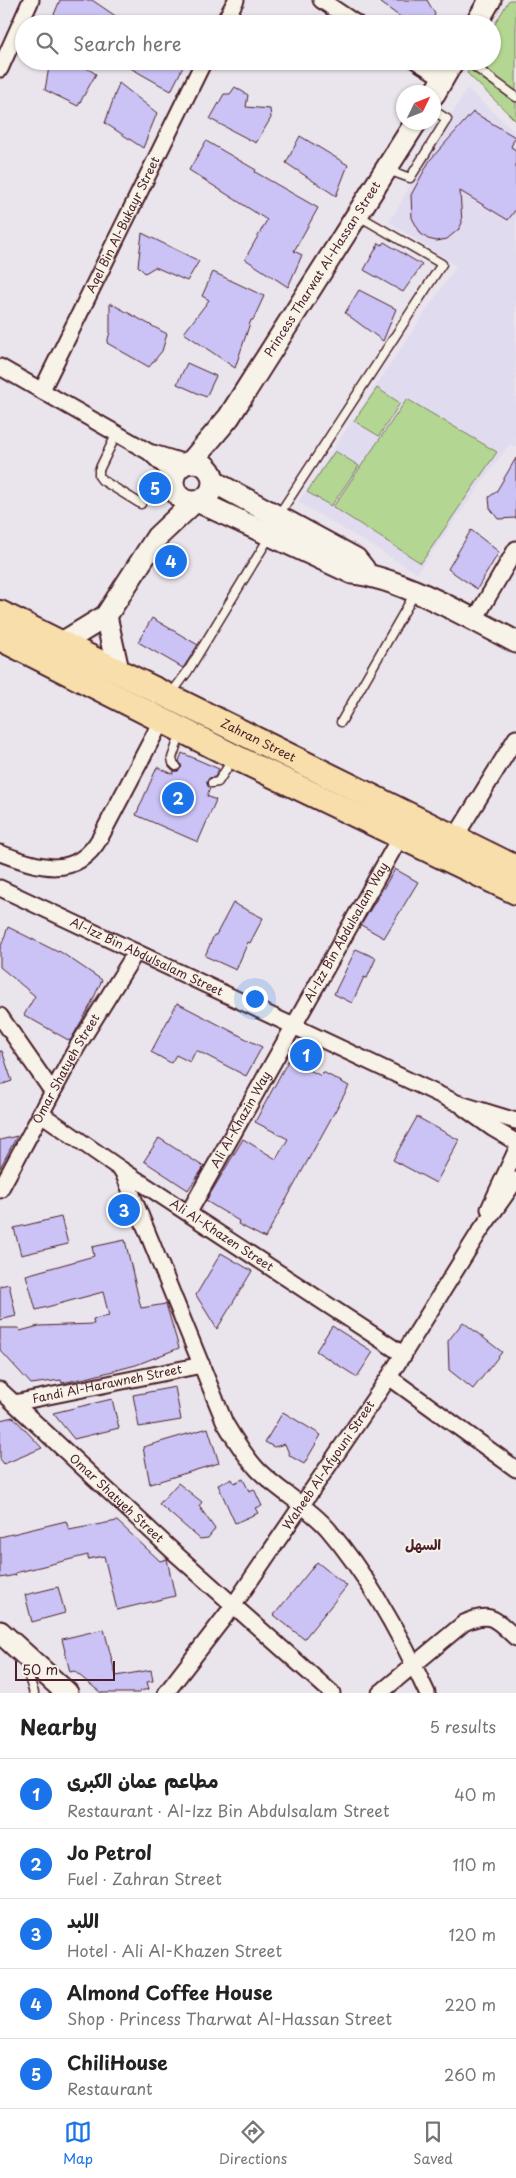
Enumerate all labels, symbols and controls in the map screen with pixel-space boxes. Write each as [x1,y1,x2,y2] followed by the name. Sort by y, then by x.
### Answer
[15,15,501,70] search box
[33,29,61,57] icon: search
[73,29,182,57] text: Search here
[396,85,441,130] north arrow
[81,153,164,296] street label: Aqel Bin Al-Bukayr Street
[260,177,384,360] street label: Princess Tharwat Al-Hassan Street
[139,469,171,507] pin: 5
[155,542,187,580] pin: 4
[218,714,299,766] street label: Zahran Street
[162,779,194,817] pin: 2
[299,858,392,1005] street label: Al-Izz Bin Abdulsalam Way
[68,912,227,1000] street label: Al-Izz Bin Abdulsalam Street
[242,986,268,1012] your location
[27,1010,104,1127] street label: Omar Shatyeh Street
[290,1036,322,1074] pin: 1
[206,1067,275,1171] street label: Ali Al-Khazin Way
[108,1191,140,1229] pin: 3
[167,1194,278,1275] street label: Ali Al-Khazen Street
[31,1359,183,1407] street label: Fandi Al-Harawneh Street
[278,1397,378,1533] street label: Waheeb Al-Afyouni Street
[66,1449,168,1546] street label: Omar Shatyeh Street
[405,1534,441,1555] district label: السهل
[15,1658,115,1681] scale bar
[22,1659,58,1680] text: 50 m
[20,1710,97,1742] text: Nearby
[429,1714,496,1738] text: 5 results
[67,1766,219,1794] text: مطاعم عمان الكبرى
[32,1782,40,1806] text: 1
[454,1782,496,1806] text: 40 m
[67,1798,390,1822] text: Restaurant · Al-Izz Bin Abdulsalam Street
[67,1838,152,1866] text: Jo Petrol
[30,1852,42,1876] text: 2
[453,1852,496,1876] text: 110 m
[67,1866,222,1890] text: Fuel · Zahran Street
[67,1906,99,1934] text: اللبد
[31,1922,41,1946] text: 3
[449,1922,496,1946] text: 120 m
[67,1938,282,1962] text: Hotel · Ali Al-Khazen Street
[67,1978,273,2006] text: Almond Coffee House
[31,1992,41,2016] text: 4
[445,1992,496,2016] text: 220 m
[67,2006,392,2030] text: Shop · Princess Tharwat Al-Hassan Street
[67,2048,168,2076] text: ChiliHouse
[31,2062,41,2086] text: 5
[444,2062,496,2086] text: 260 m
[67,2076,153,2100] text: Restaurant
[63,2118,93,2169] tab: Map
[219,2118,287,2169] tab: Directions
[413,2118,453,2169] tab: Saved

